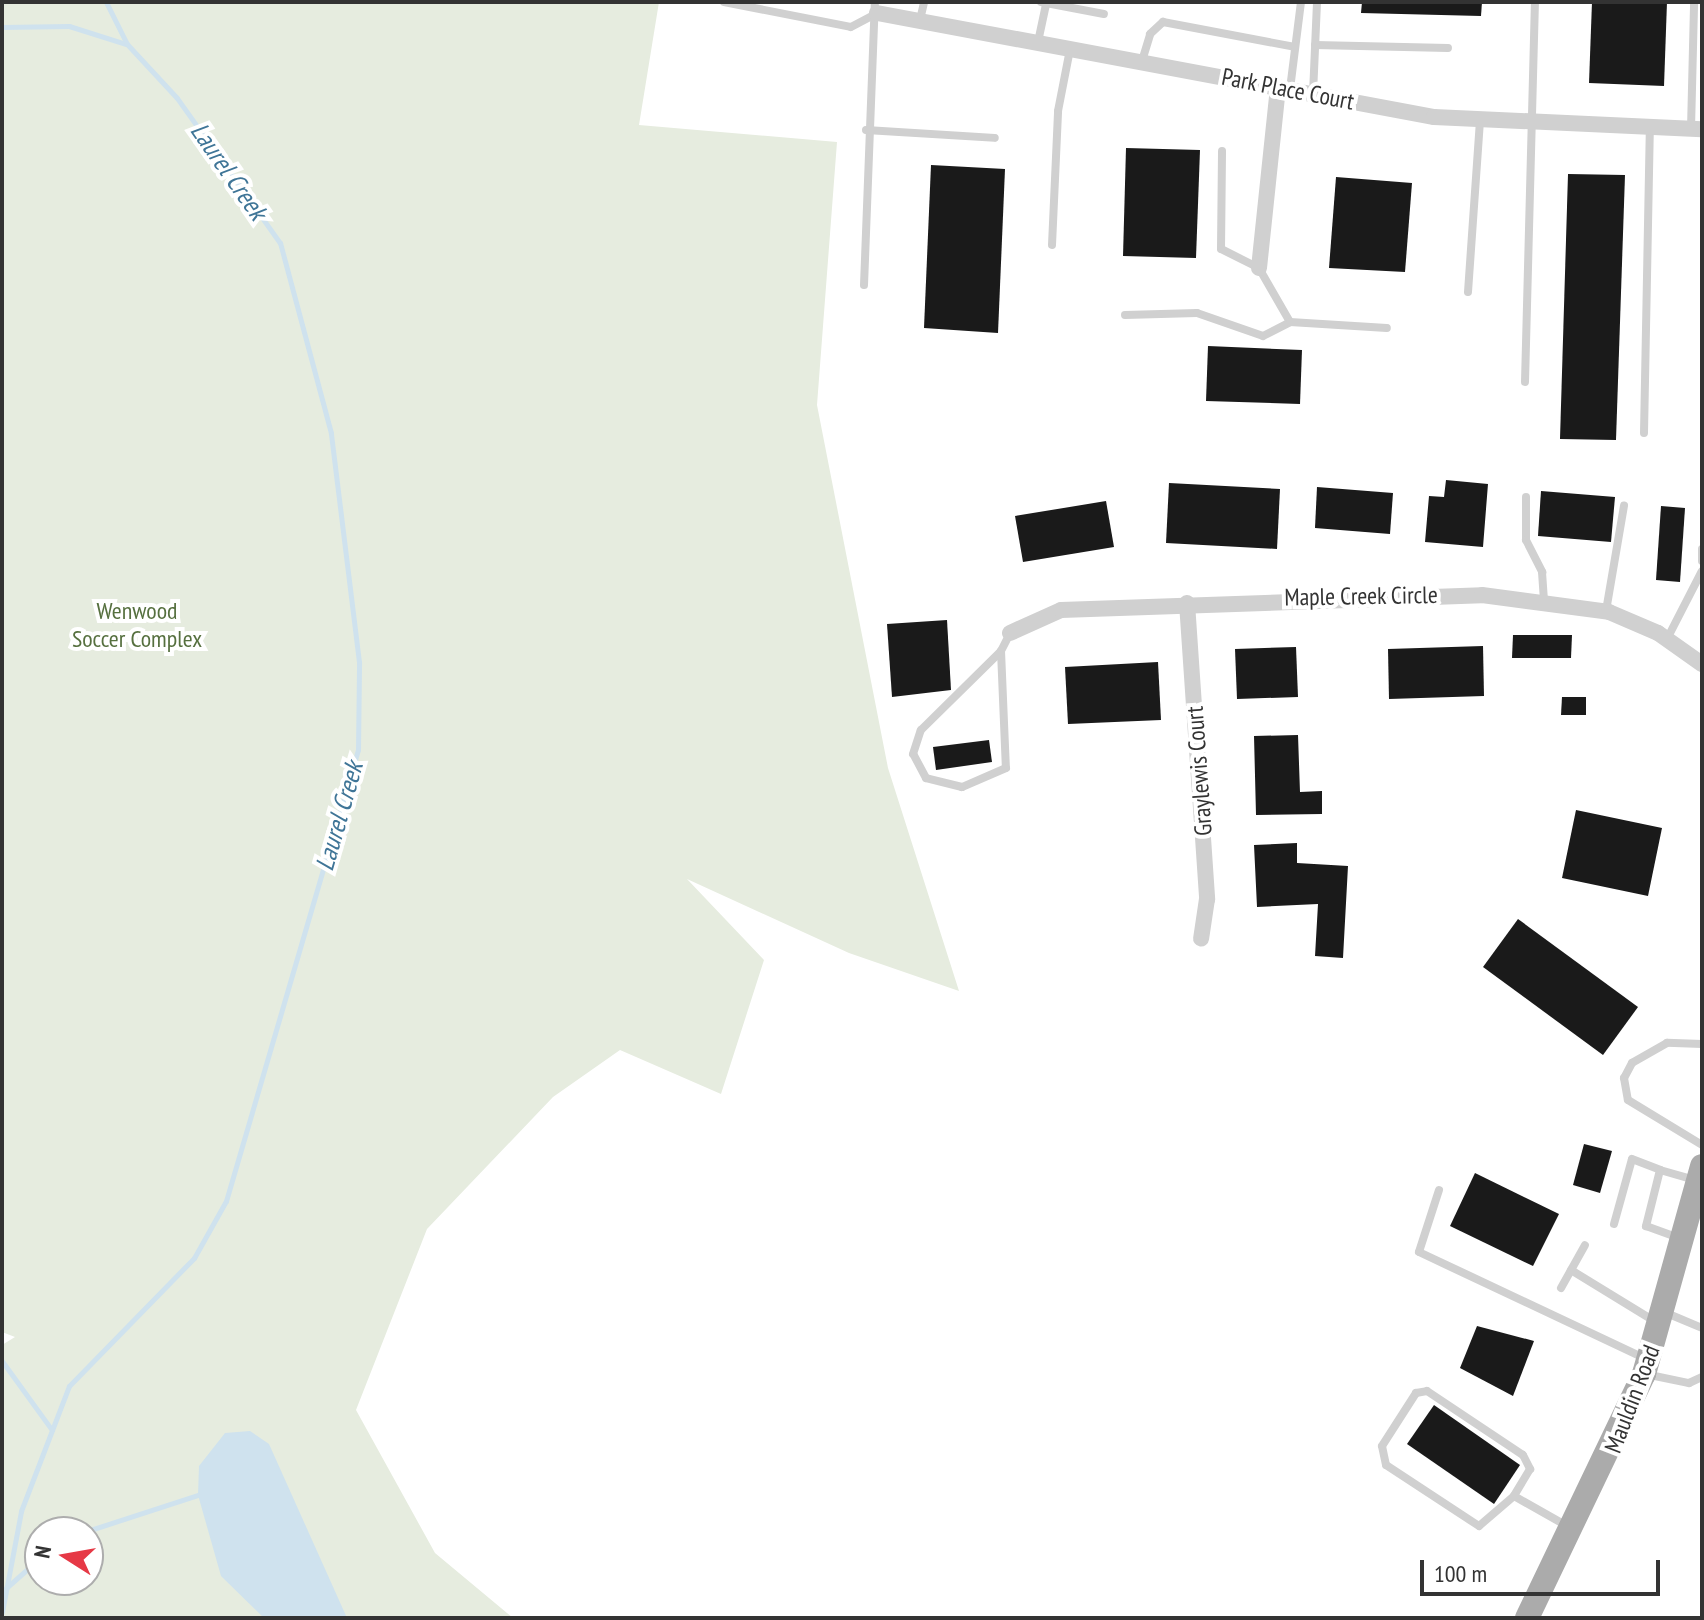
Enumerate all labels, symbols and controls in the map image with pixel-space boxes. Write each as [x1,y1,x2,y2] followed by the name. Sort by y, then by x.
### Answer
[1219,62,1357,116] street label: Park Place Court
[184,116,274,226] water label: Laurel Creek
[1284,580,1438,612] street label: Maple Creek Circle
[72,597,202,653] park label: Wenwood Soccer Complex
[1180,705,1218,837] street label: Graylewis Court
[309,758,369,874] water label: Laurel Creek
[1598,1341,1666,1457] street label: Mauldin Road
[24,1516,104,1596] north arrow
[28,1543,57,1560] text: N
[1424,1544,1664,1594] scale bar
[1434,1558,1487,1589] text: 100 m

